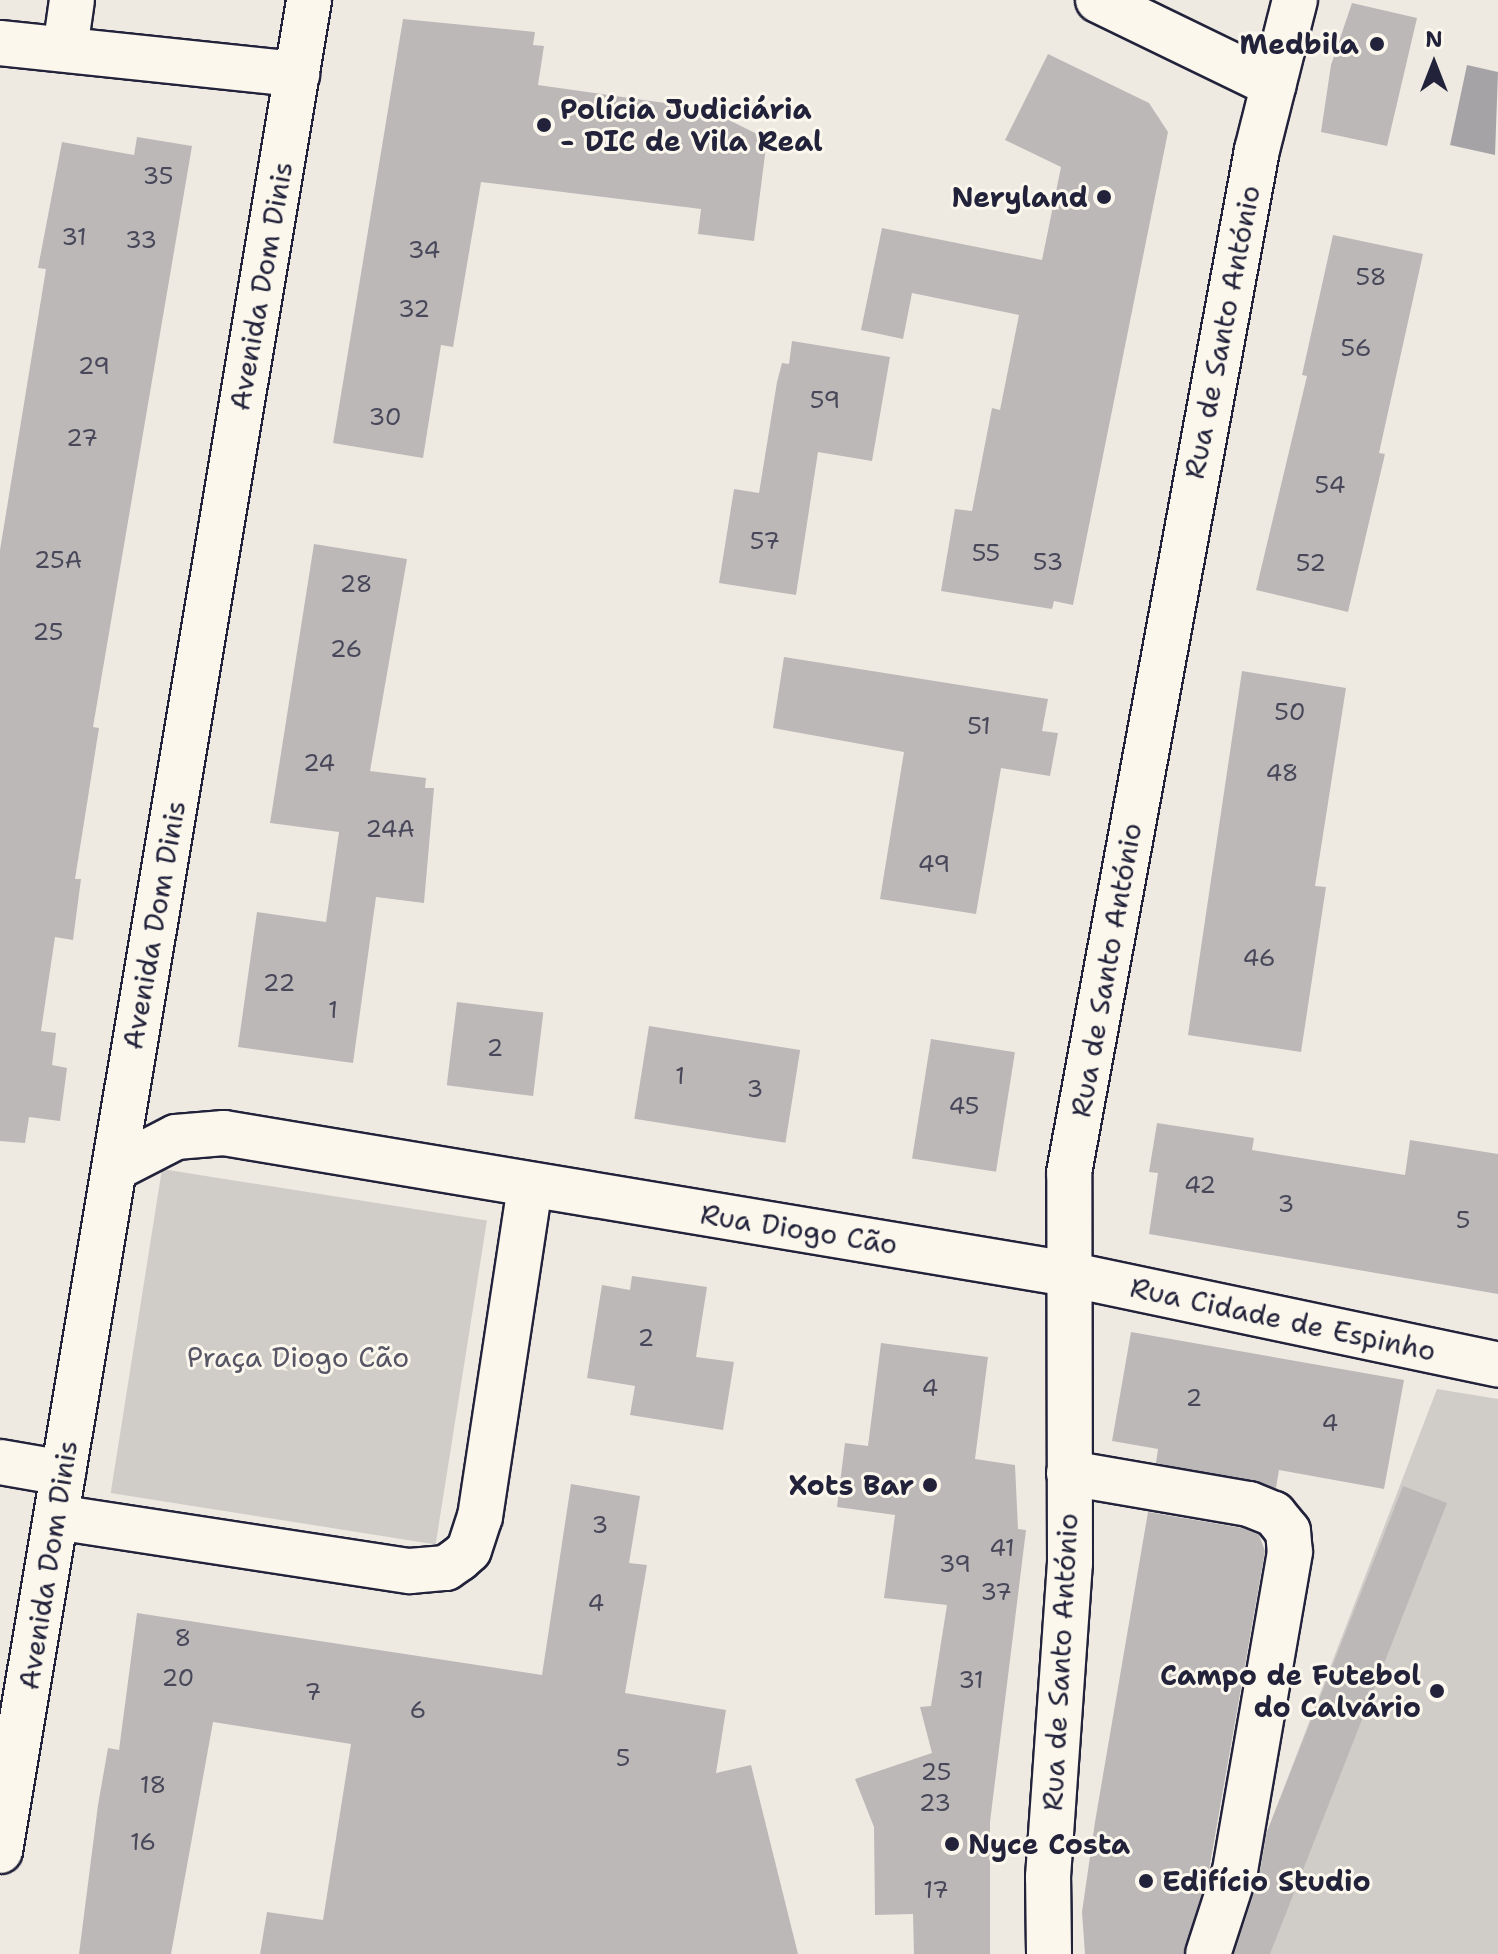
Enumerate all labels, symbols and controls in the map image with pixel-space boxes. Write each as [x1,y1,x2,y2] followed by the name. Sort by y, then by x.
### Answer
[1394,24,1474,104] north arrow
[1425,25,1443,54] text: N
[1239,27,1359,61] place label: Medbila
[1366,33,1388,55] marker: Medbila
[560,92,823,158] place label: Polícia Judiciária - DIC de Vila Real
[535,116,553,134] marker: Polícia Judiciária - DIC de Vila Real
[223,159,299,413] street label: Avenida Dom Dinis
[143,163,173,191] house number: 35
[951,180,1088,214] place label: Neryland
[1177,182,1267,482] street label: Rua de Santo António
[1095,188,1113,206] marker: Neryland
[61,224,87,252] house number: 31
[125,227,157,255] house number: 33
[408,237,440,265] house number: 34
[1356,264,1386,292] house number: 58
[398,296,430,324] house number: 32
[1340,335,1372,363] house number: 56
[78,353,110,381] house number: 29
[810,387,840,415] house number: 59
[368,404,402,432] house number: 30
[66,425,98,453] house number: 27
[1315,472,1345,500] house number: 54
[750,528,780,556] house number: 57
[972,540,1000,568] house number: 55
[34,547,82,575] house number: 25A
[1033,549,1063,577] house number: 53
[1296,550,1326,578] house number: 52
[340,571,372,599] house number: 28
[32,619,64,647] house number: 25
[330,636,362,664] house number: 26
[1274,699,1306,727] house number: 50
[967,713,991,741] house number: 51
[303,750,335,778] house number: 24
[1265,760,1299,788] house number: 48
[116,798,192,1052] street label: Avenida Dom Dinis
[365,816,415,844] house number: 24A
[1064,820,1148,1120] street label: Rua de Santo António
[918,851,950,879] house number: 49
[1242,945,1276,973] house number: 46
[263,970,295,998] house number: 22
[328,997,338,1025] house number: 1
[487,1035,503,1063] house number: 2
[675,1063,685,1091] house number: 1
[747,1076,763,1104] house number: 3
[949,1093,979,1121] house number: 45
[1184,1172,1216,1200] house number: 42
[1278,1191,1294,1219] house number: 3
[698,1197,900,1261] street label: Rua Diogo Cão
[1456,1207,1470,1235] house number: 5
[1127,1270,1439,1368] street label: Rua Cidade de Espinho
[638,1325,654,1353] house number: 2
[187,1340,409,1374] park label: Praça Diogo Cão
[922,1375,938,1403] house number: 4
[1186,1385,1202,1413] house number: 2
[1322,1410,1338,1438] house number: 4
[12,1438,84,1692] street label: Avenida Dom Dinis
[789,1468,914,1502] place label: Xots Bar
[921,1476,939,1494] marker: Xots Bar
[592,1512,608,1540] house number: 3
[1035,1512,1085,1812] street label: Rua de Santo António
[989,1535,1015,1563] house number: 41
[939,1551,971,1579] house number: 39
[980,1579,1012,1607] house number: 37
[588,1590,604,1618] house number: 4
[175,1625,191,1653] house number: 8
[1160,1658,1421,1724] place label: Campo de Futebol do Calvário
[162,1665,194,1693] house number: 20
[958,1667,984,1695] house number: 31
[305,1679,321,1707] house number: 7
[1428,1682,1446,1700] marker: Campo de Futebol do Calvário
[410,1697,426,1725] house number: 6
[616,1745,630,1773] house number: 5
[920,1759,952,1787] house number: 25
[140,1772,166,1800] house number: 18
[919,1790,951,1818] house number: 23
[968,1827,1130,1861] place label: Nyce Costa
[130,1829,156,1857] house number: 16
[943,1835,961,1853] marker: Nyce Costa
[1162,1864,1371,1898] place label: Edifício Studio
[1137,1872,1155,1890] marker: Edifício Studio
[923,1877,949,1905] house number: 17

